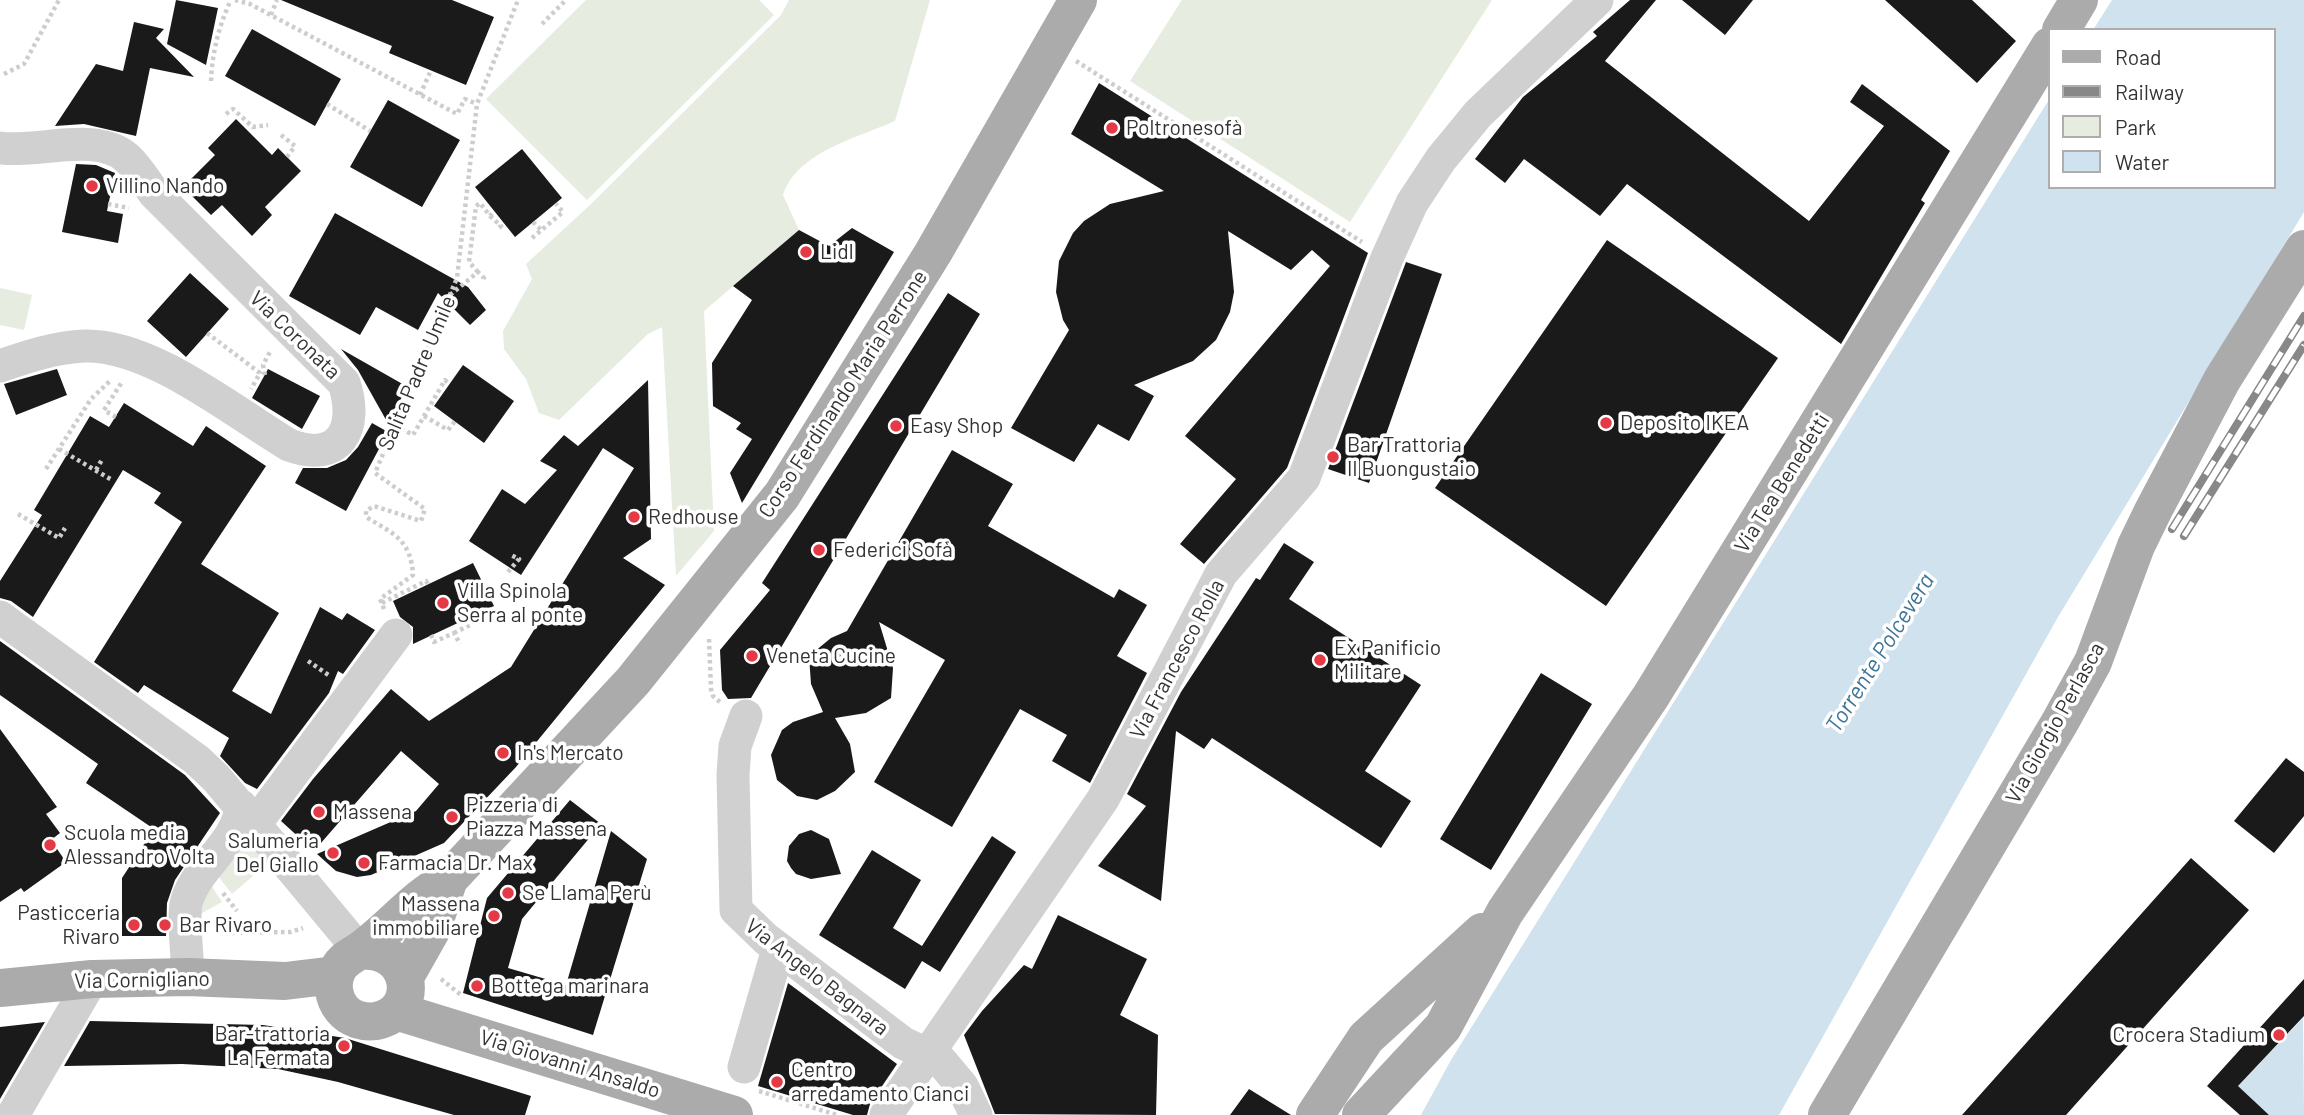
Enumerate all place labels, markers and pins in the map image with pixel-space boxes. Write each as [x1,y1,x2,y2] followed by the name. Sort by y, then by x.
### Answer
[1126,115,1242,141] place label: Poltronesofà
[1104,120,1120,136] marker: Poltronesofà
[106,173,225,199] place label: Villino Nando
[84,178,100,194] marker: Villino Nando
[820,239,854,265] place label: Lidl
[798,244,814,260] marker: Lidl
[1620,410,1749,436] place label: Deposito IKEA
[910,413,1003,439] place label: Easy Shop
[1598,415,1614,431] marker: Deposito IKEA
[888,418,904,434] marker: Easy Shop
[1347,432,1476,482] place label: Bar Trattoria Il Buongustaio
[1325,449,1341,465] marker: Bar Trattoria Il Buongustaio
[648,504,739,530] place label: Redhouse
[626,509,642,525] marker: Redhouse
[833,537,953,563] place label: Federici Sofà
[811,542,827,558] marker: Federici Sofà
[457,578,583,628] place label: Villa Spinola Serra al ponte
[435,595,451,611] marker: Villa Spinola Serra al ponte
[1334,635,1441,685] place label: Ex Panificio Militare
[766,643,896,669] place label: Veneta Cucine
[744,648,760,664] marker: Veneta Cucine
[1312,652,1328,668] marker: Ex Panificio Militare
[517,740,624,766] place label: In's Mercato
[495,745,511,761] marker: In's Mercato
[466,792,607,842] place label: Pizzeria di Piazza Massena
[333,799,412,825] place label: Massena
[311,804,327,820] marker: Massena
[444,809,460,825] marker: Pizzeria di Piazza Massena
[64,820,215,870] place label: Scuola media Alessandro Volta
[228,828,319,878] place label: Salumeria Del Giallo
[42,837,58,853] marker: Scuola media Alessandro Volta
[325,845,341,861] marker: Salumeria Del Giallo
[378,850,533,876] place label: Farmacia Dr. Max
[356,855,372,871] marker: Farmacia Dr. Max
[522,880,652,906] place label: Se Llama Perù
[500,885,516,901] marker: Se Llama Perù
[372,891,480,941] place label: Massena immobiliare
[17,900,120,950] place label: Pasticceria Rivaro
[486,908,502,924] marker: Massena immobiliare
[179,912,272,938] place label: Bar Rivaro
[126,917,142,933] marker: Pasticceria Rivaro
[157,917,173,933] marker: Bar Rivaro
[491,973,649,999] place label: Bottega marinara
[469,978,485,994] marker: Bottega marinara
[215,1021,330,1071] place label: Bar-trattoria La Fermata
[2113,1022,2265,1048] place label: Crocera Stadium
[2271,1027,2287,1043] marker: Crocera Stadium
[336,1038,352,1054] marker: Bar-trattoria La Fermata
[791,1057,969,1107] place label: Centro arredamento Cianci
[769,1074,785,1090] marker: Centro arredamento Cianci

